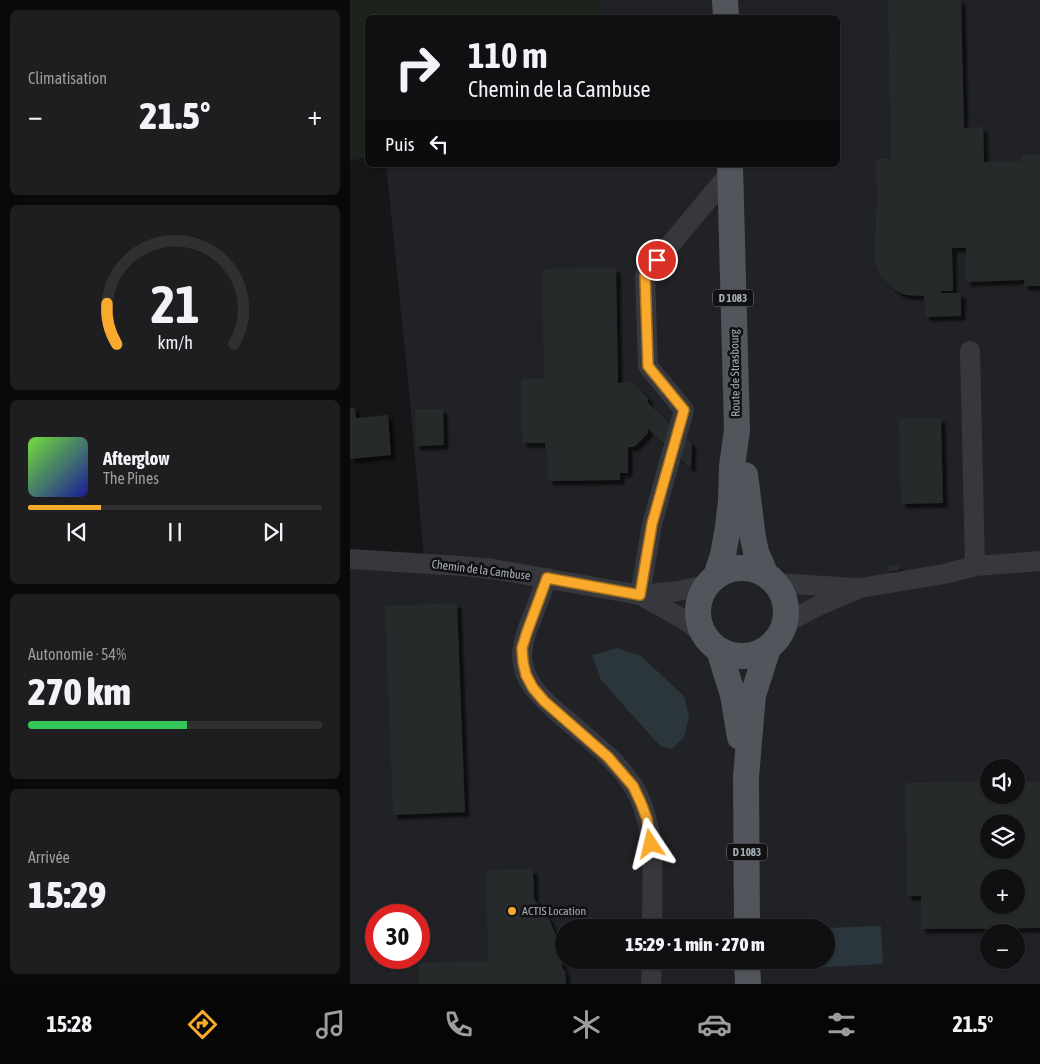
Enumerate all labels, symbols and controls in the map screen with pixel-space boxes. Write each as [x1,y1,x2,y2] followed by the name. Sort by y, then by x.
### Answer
[385,35,450,100] icon: right
[468,35,547,75] text: 110 m
[28,69,107,87] text: Climatisation
[468,76,650,102] text: Chemin de la Cambuse
[140,94,210,137] text: 21.5°
[28,99,43,131] text: −
[307,99,322,131] text: +
[425,130,453,158] icon: left
[385,133,415,155] text: Puis
[636,239,678,281] pin
[643,246,671,274] icon: arrive
[151,274,199,334] text: 21
[713,290,753,306] road number: D 1083
[727,328,743,417] street label: Route de Strasbourg
[157,332,193,353] text: km/h
[103,447,170,469] text: Afterglow
[103,469,159,487] text: The Pines
[63,518,91,546] icon: previous
[161,518,189,546] icon: pause
[259,518,287,546] icon: next
[431,557,531,583] street label: Chemin de la Cambuse
[28,645,126,663] text: Autonomie · 54%
[28,670,131,713] text: 270 km
[980,759,1025,969] map controls
[980,759,1025,804] button: sound
[980,814,1025,859] button: layers
[624,817,676,869] position arrow
[727,844,767,860] road number: D 1083
[28,848,70,866] text: Arrivée
[980,869,1025,914] button: +
[28,873,106,916] text: 15:29
[365,904,430,969] speed limit sign: 30
[522,904,586,918] place label: ACTIS Location
[506,905,518,917] marker: ACTIS Location
[980,924,1025,969] button: −
[625,933,765,955] text: 15:29 · 1 min · 270 m
[185,1007,220,1042] icon: directions
[313,1007,348,1042] icon: music
[441,1007,476,1042] icon: phone
[569,1007,604,1042] icon: climate
[697,1007,732,1042] icon: car
[824,1007,859,1042] icon: filters
[46,1011,92,1037] text: 15:28
[952,1011,993,1037] text: 21.5°

